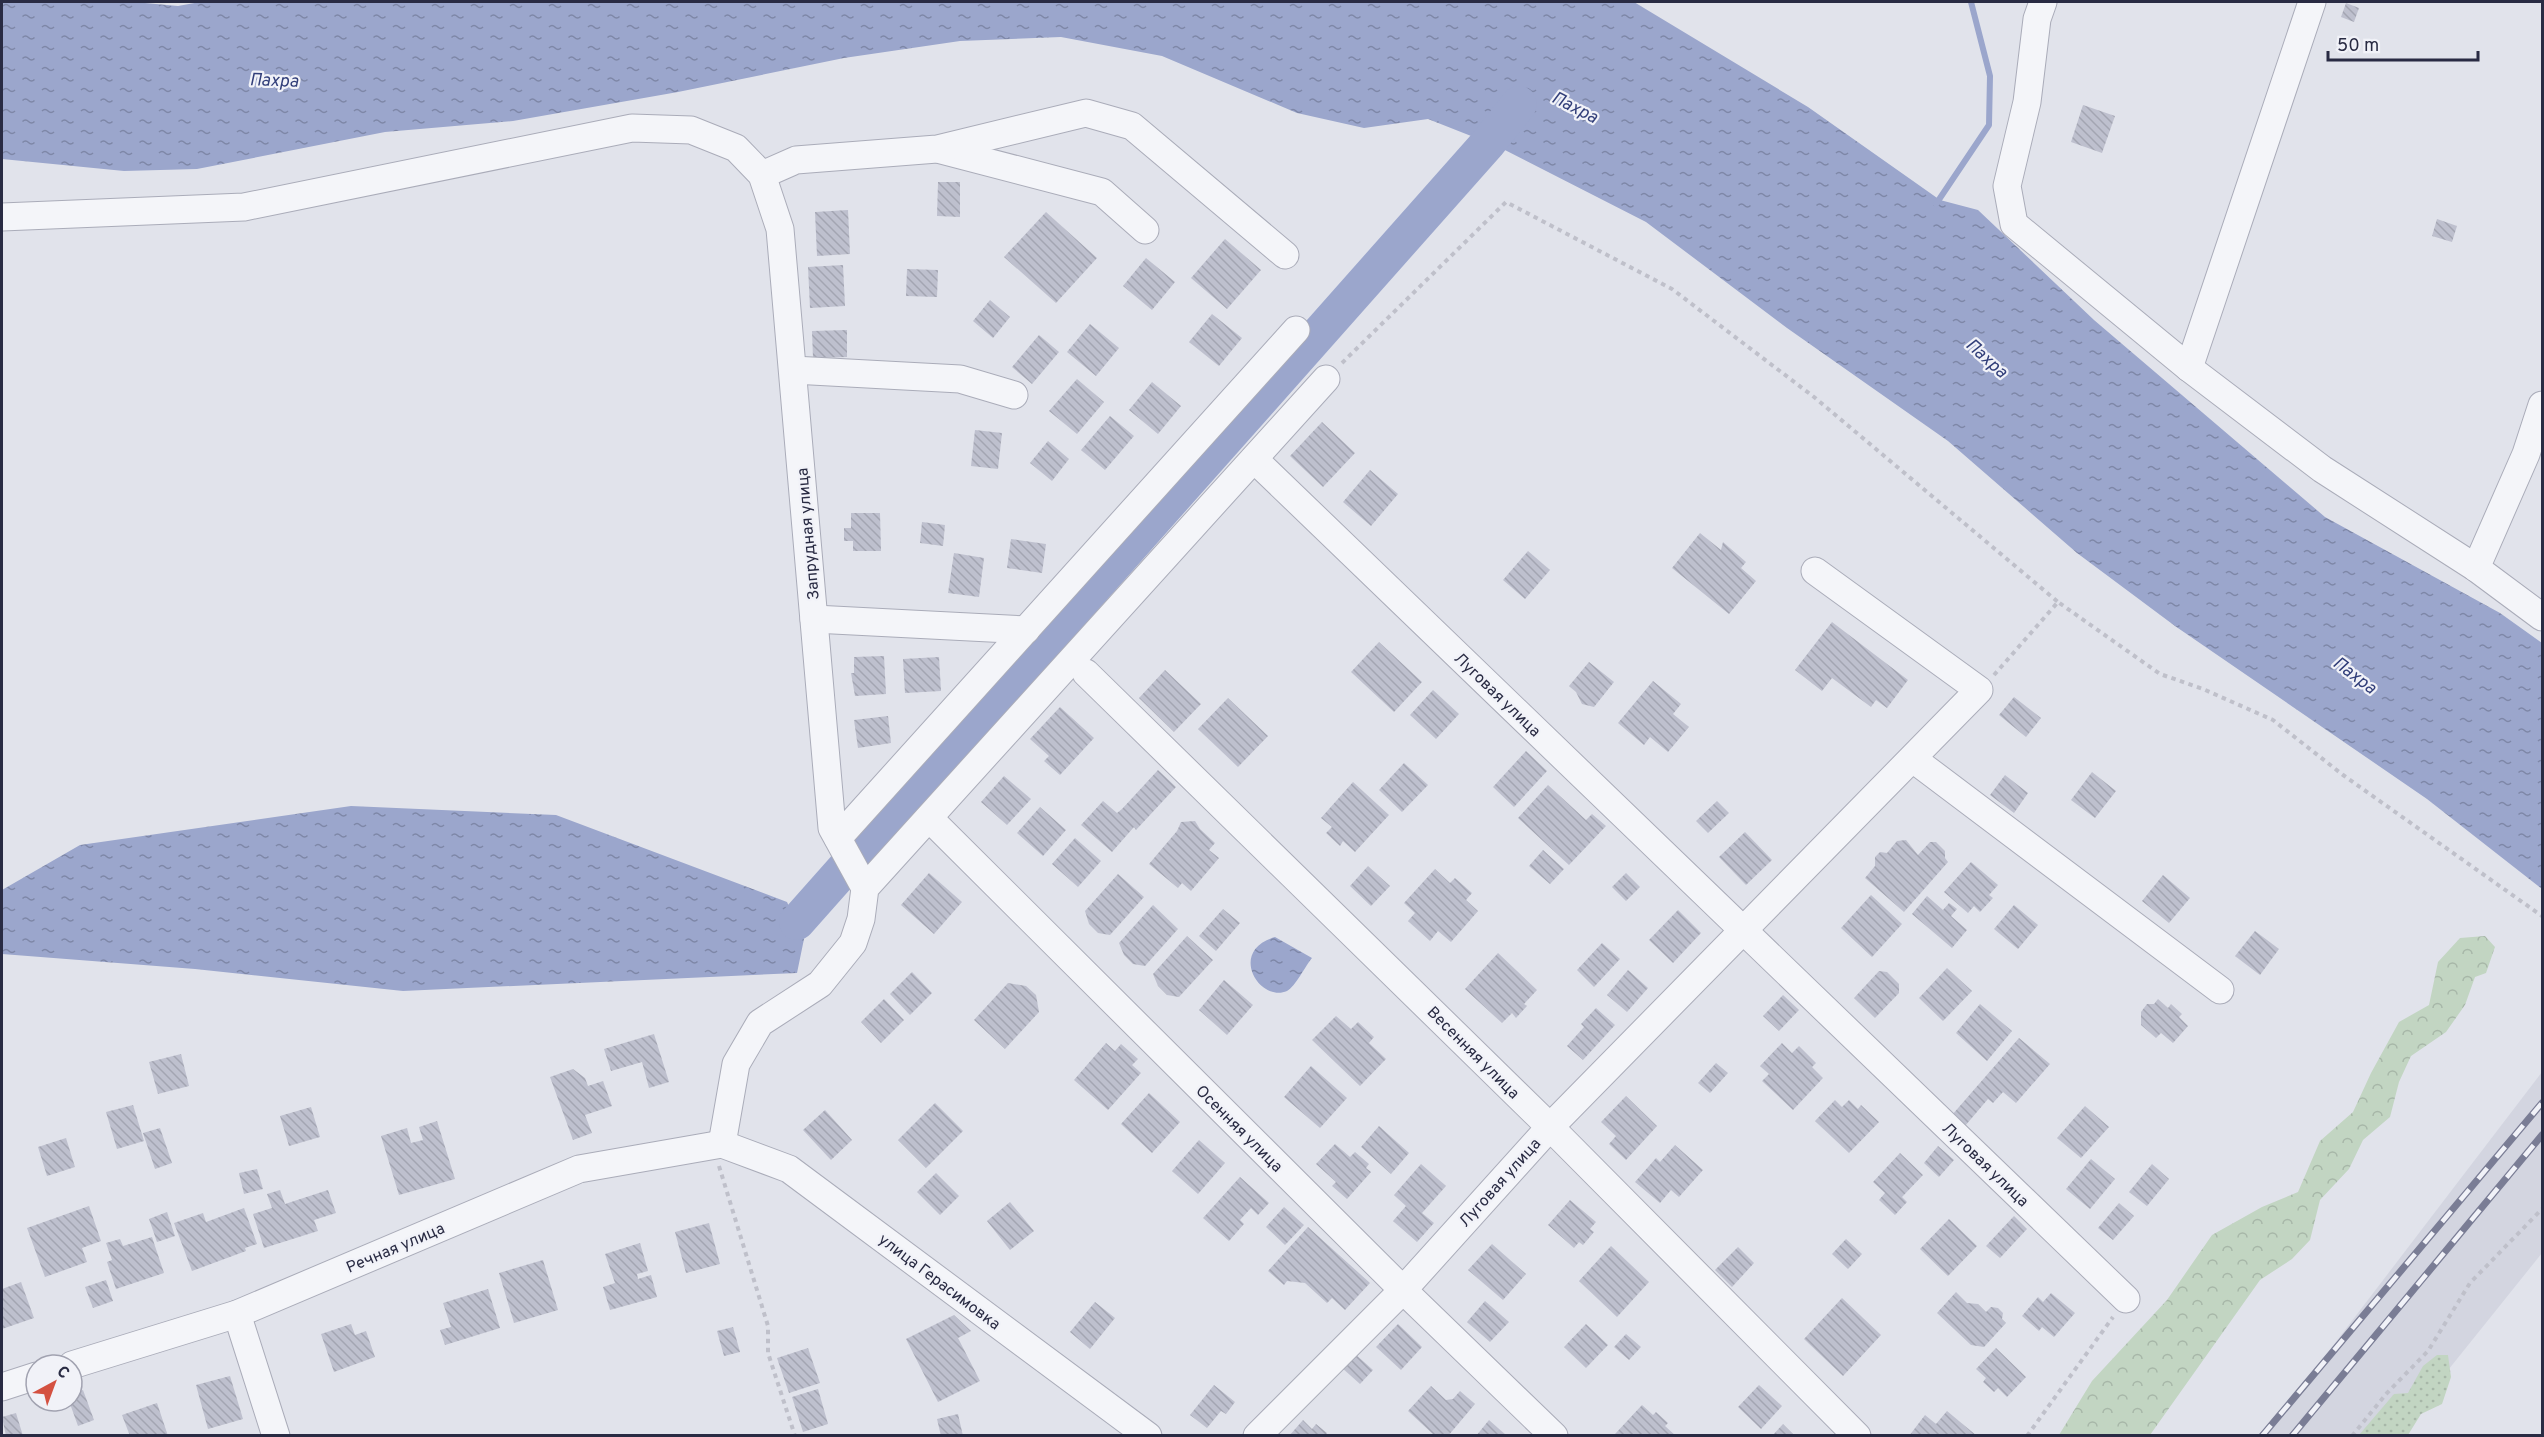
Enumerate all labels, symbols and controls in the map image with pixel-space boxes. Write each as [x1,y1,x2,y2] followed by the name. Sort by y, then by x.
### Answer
[2328,24,2478,62] scale bar
[2337,35,2379,58] text: 50 m
[249,69,299,94] water label: Пахра
[1547,87,1602,130] water label: Пахра
[1960,334,2012,384] water label: Пахра
[793,467,825,601] street label: Запрудная улица
[1449,649,1544,742] street label: Луговая улица
[2328,652,2381,701] water label: Пахра
[1422,1003,1523,1104] street label: Весенняя улица
[1191,1082,1286,1177] street label: Осенняя улица
[1937,1119,2032,1212] street label: Луговая улица
[1455,1135,1546,1232] street label: Луговая улица
[344,1219,448,1279] street label: Речная улица
[874,1230,1004,1335] street label: улица Герасимовка
[24,1353,84,1413] north arrow
[52,1362,73,1384] text: С

